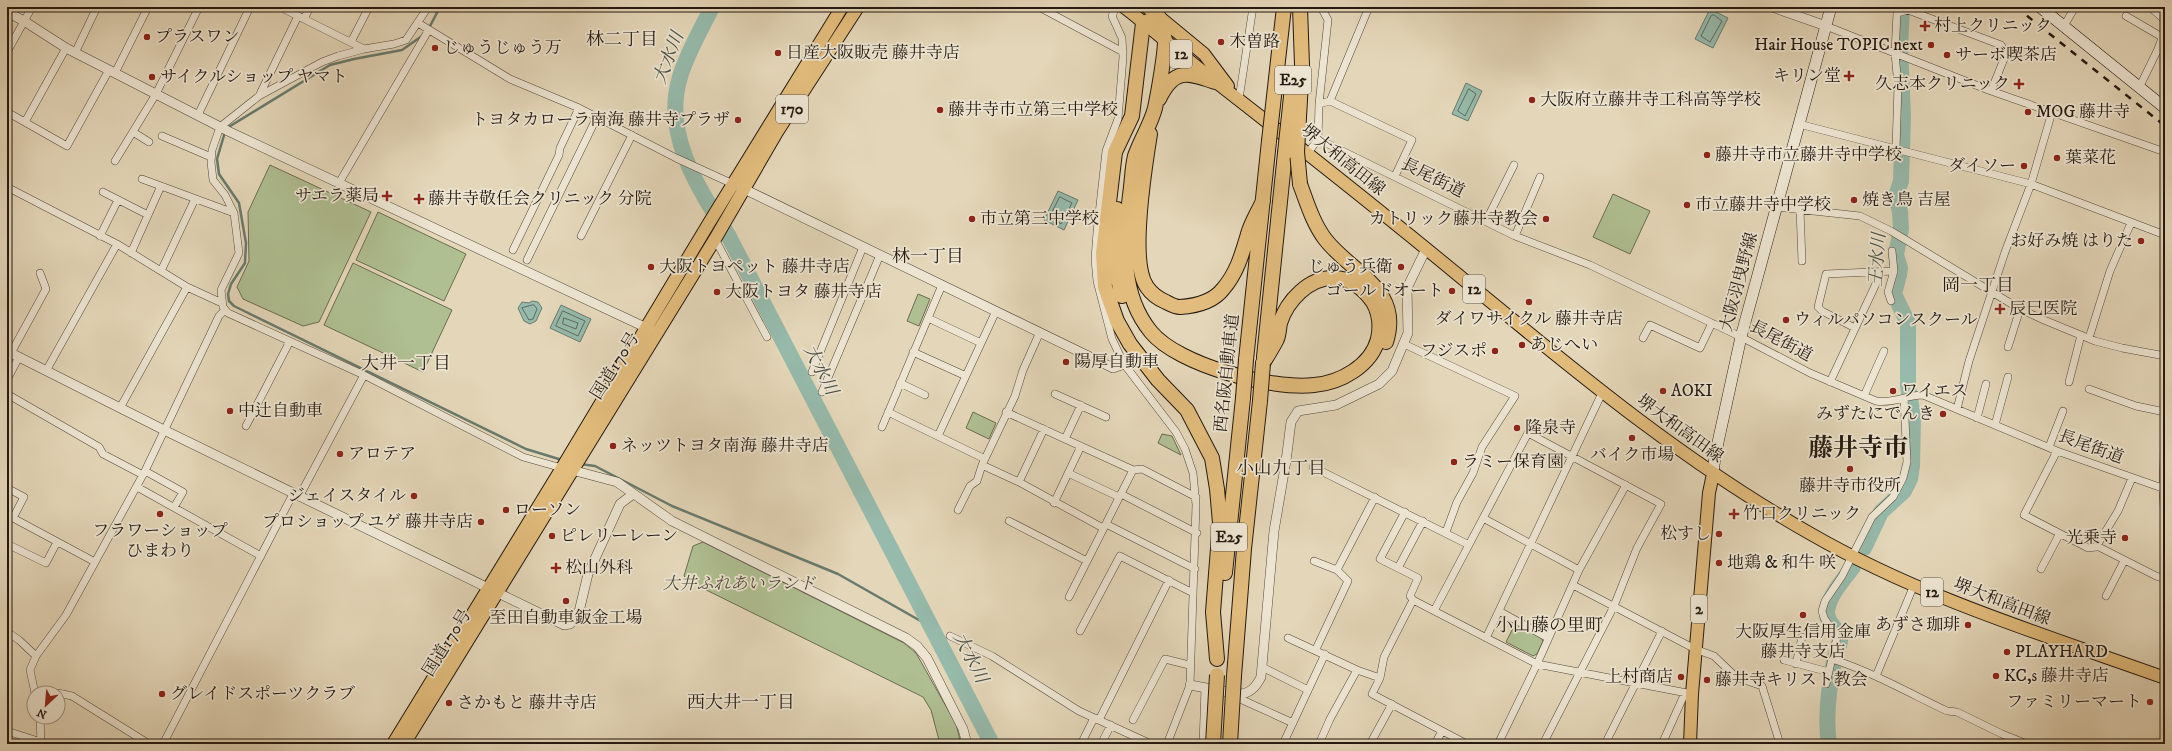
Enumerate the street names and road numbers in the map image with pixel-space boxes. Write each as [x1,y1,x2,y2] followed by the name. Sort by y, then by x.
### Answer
[1170,40,1192,68] road number: 12
[1275,66,1311,94] road number: E25
[776,95,808,123] road number: 170
[1296,119,1390,201] street label: 堺大和高田線
[1398,153,1468,203] street label: 長尾街道
[1715,230,1763,334] street label: 大阪羽曳野線
[1463,275,1485,303] road number: 12
[1210,313,1244,433] street label: 西名阪自動車道
[1746,315,1816,367] street label: 長尾街道
[586,328,644,404] street label: 国道170号
[1632,390,1728,468] street label: 堺大和高田線
[2055,425,2127,469] street label: 長尾街道
[1211,523,1247,551] road number: E25
[1950,573,2054,631] street label: 堺大和高田線
[1921,578,1943,606] road number: 12
[1691,595,1707,623] road number: 2
[418,605,476,681] street label: 国道170号

